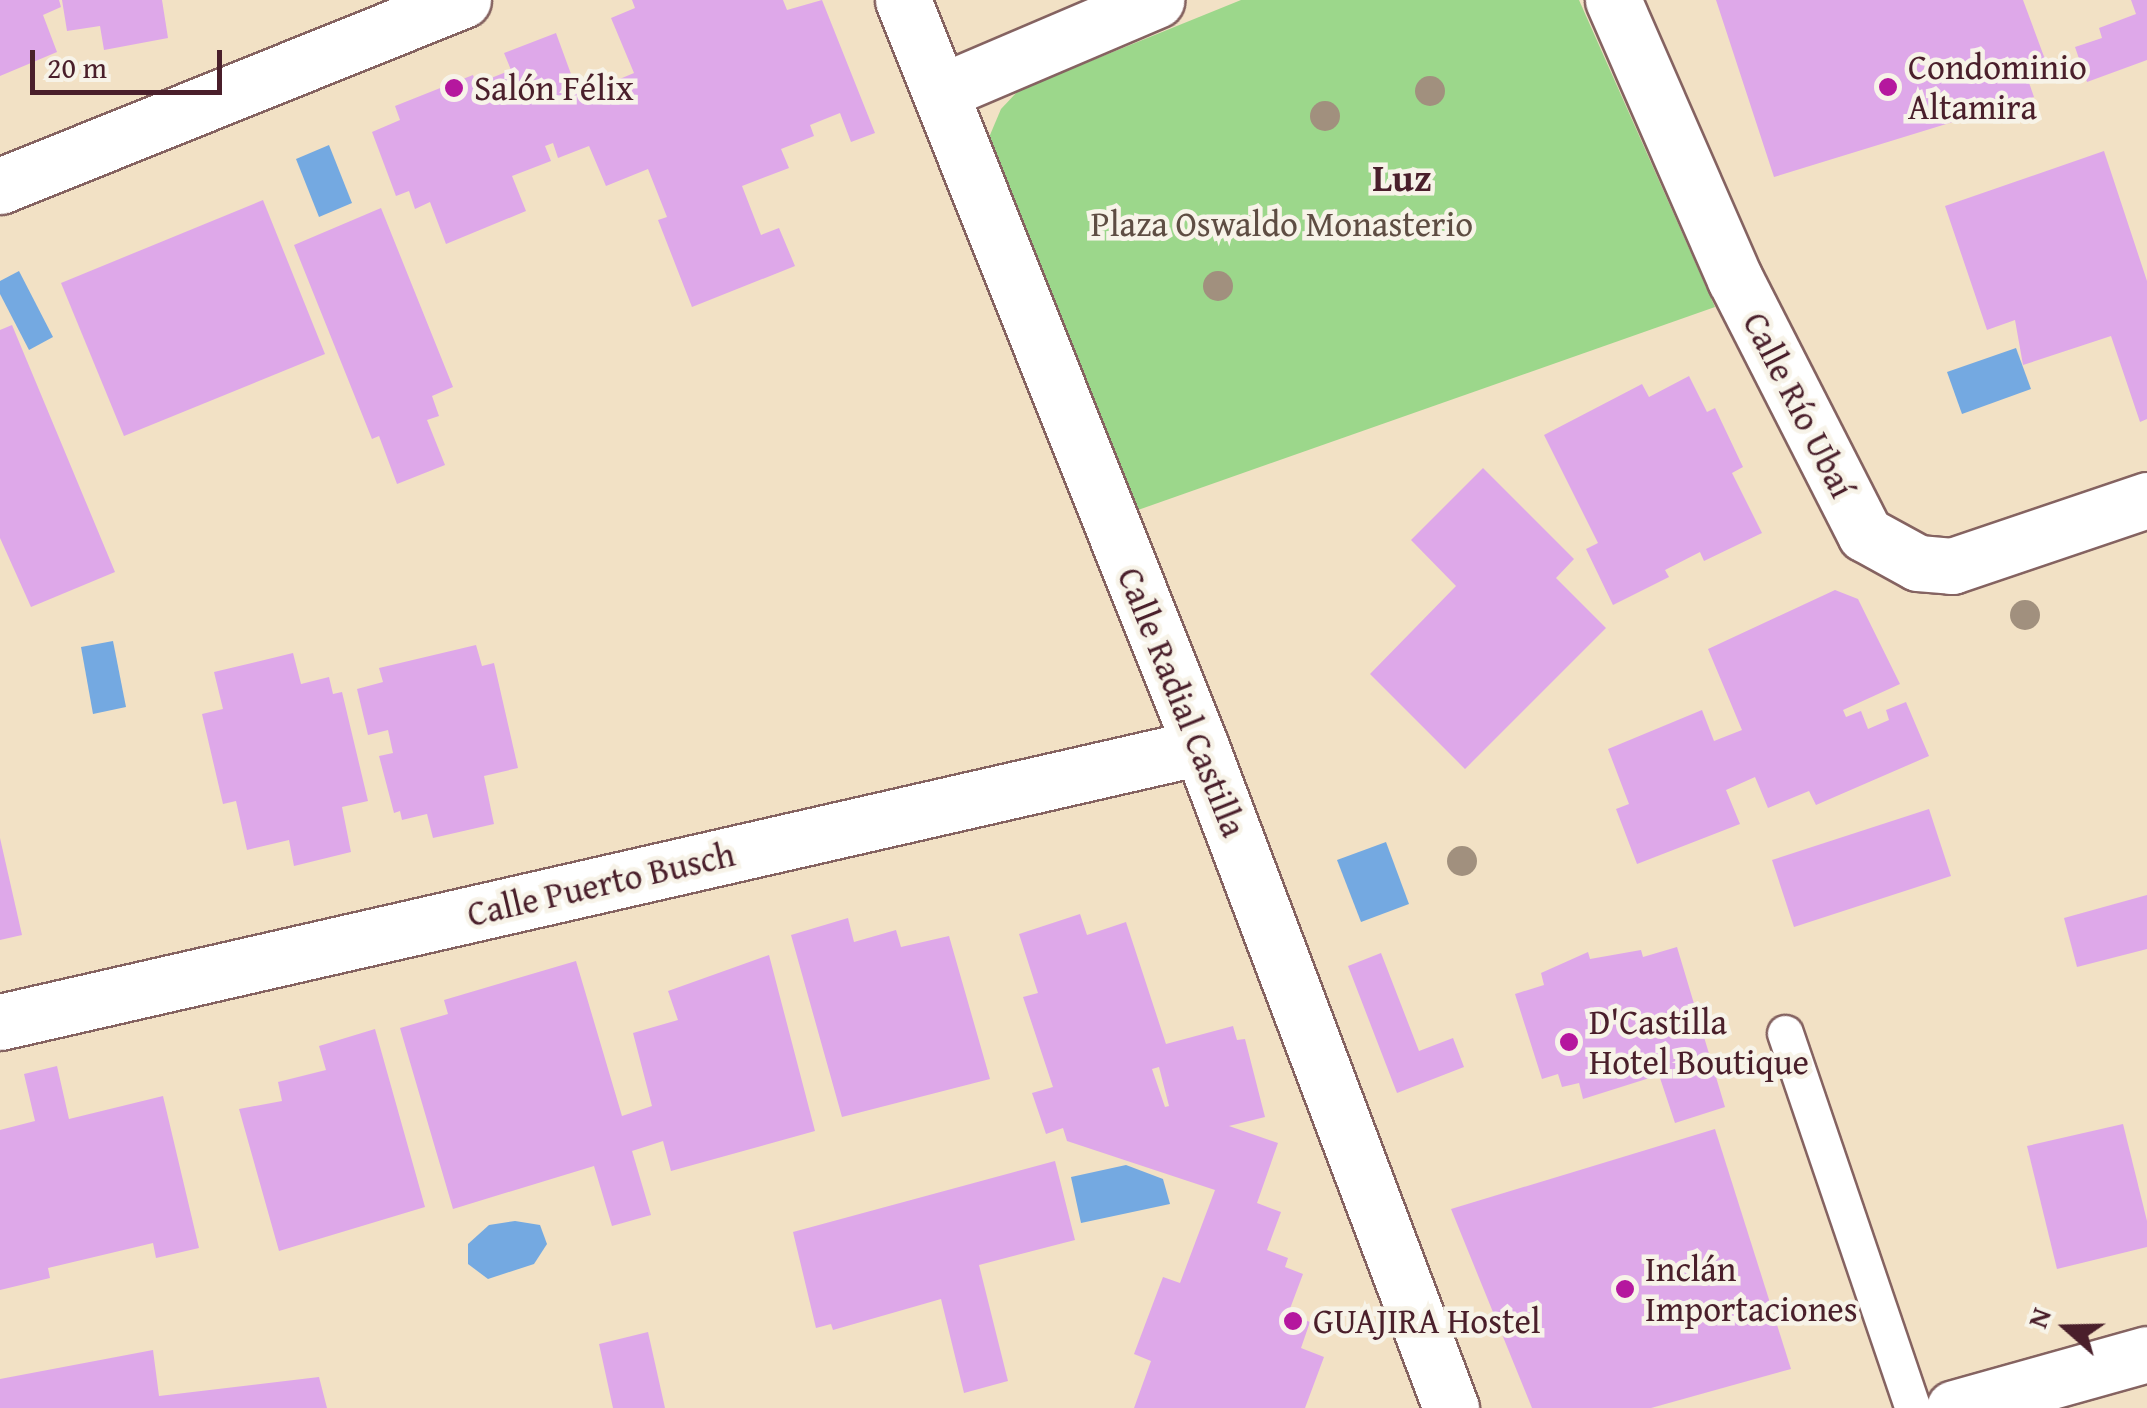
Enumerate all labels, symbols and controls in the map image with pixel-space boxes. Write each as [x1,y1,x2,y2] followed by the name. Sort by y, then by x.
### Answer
[35,30,228,92] scale bar
[47,45,107,89] text: 20 m
[1908,46,2087,128] place label: Condominio Altamira
[474,67,634,109] place label: Salón Félix
[1877,76,1899,98] marker: Condominio Altamira
[443,77,465,99] marker: Salón Félix
[1372,155,1432,201] district label: Luz
[1091,203,1473,245] park label: Plaza Oswaldo Monasterio
[1734,305,1864,505] street label: Calle Río Ubaí
[1109,561,1255,843] street label: Calle Radial Castilla
[463,833,739,935] street label: Calle Puerto Busch
[1589,1001,1809,1083] place label: D'Castilla Hotel Boutique
[1558,1031,1580,1053] marker: D'Castilla Hotel Boutique
[1645,1248,1858,1330] place label: Inclán Importaciones
[1614,1278,1636,1300] marker: Inclán Importaciones
[2017,1278,2117,1378] north arrow
[1313,1300,1541,1342] place label: GUAJIRA Hostel
[2016,1302,2061,1333] text: N
[1282,1310,1304,1332] marker: GUAJIRA Hostel

